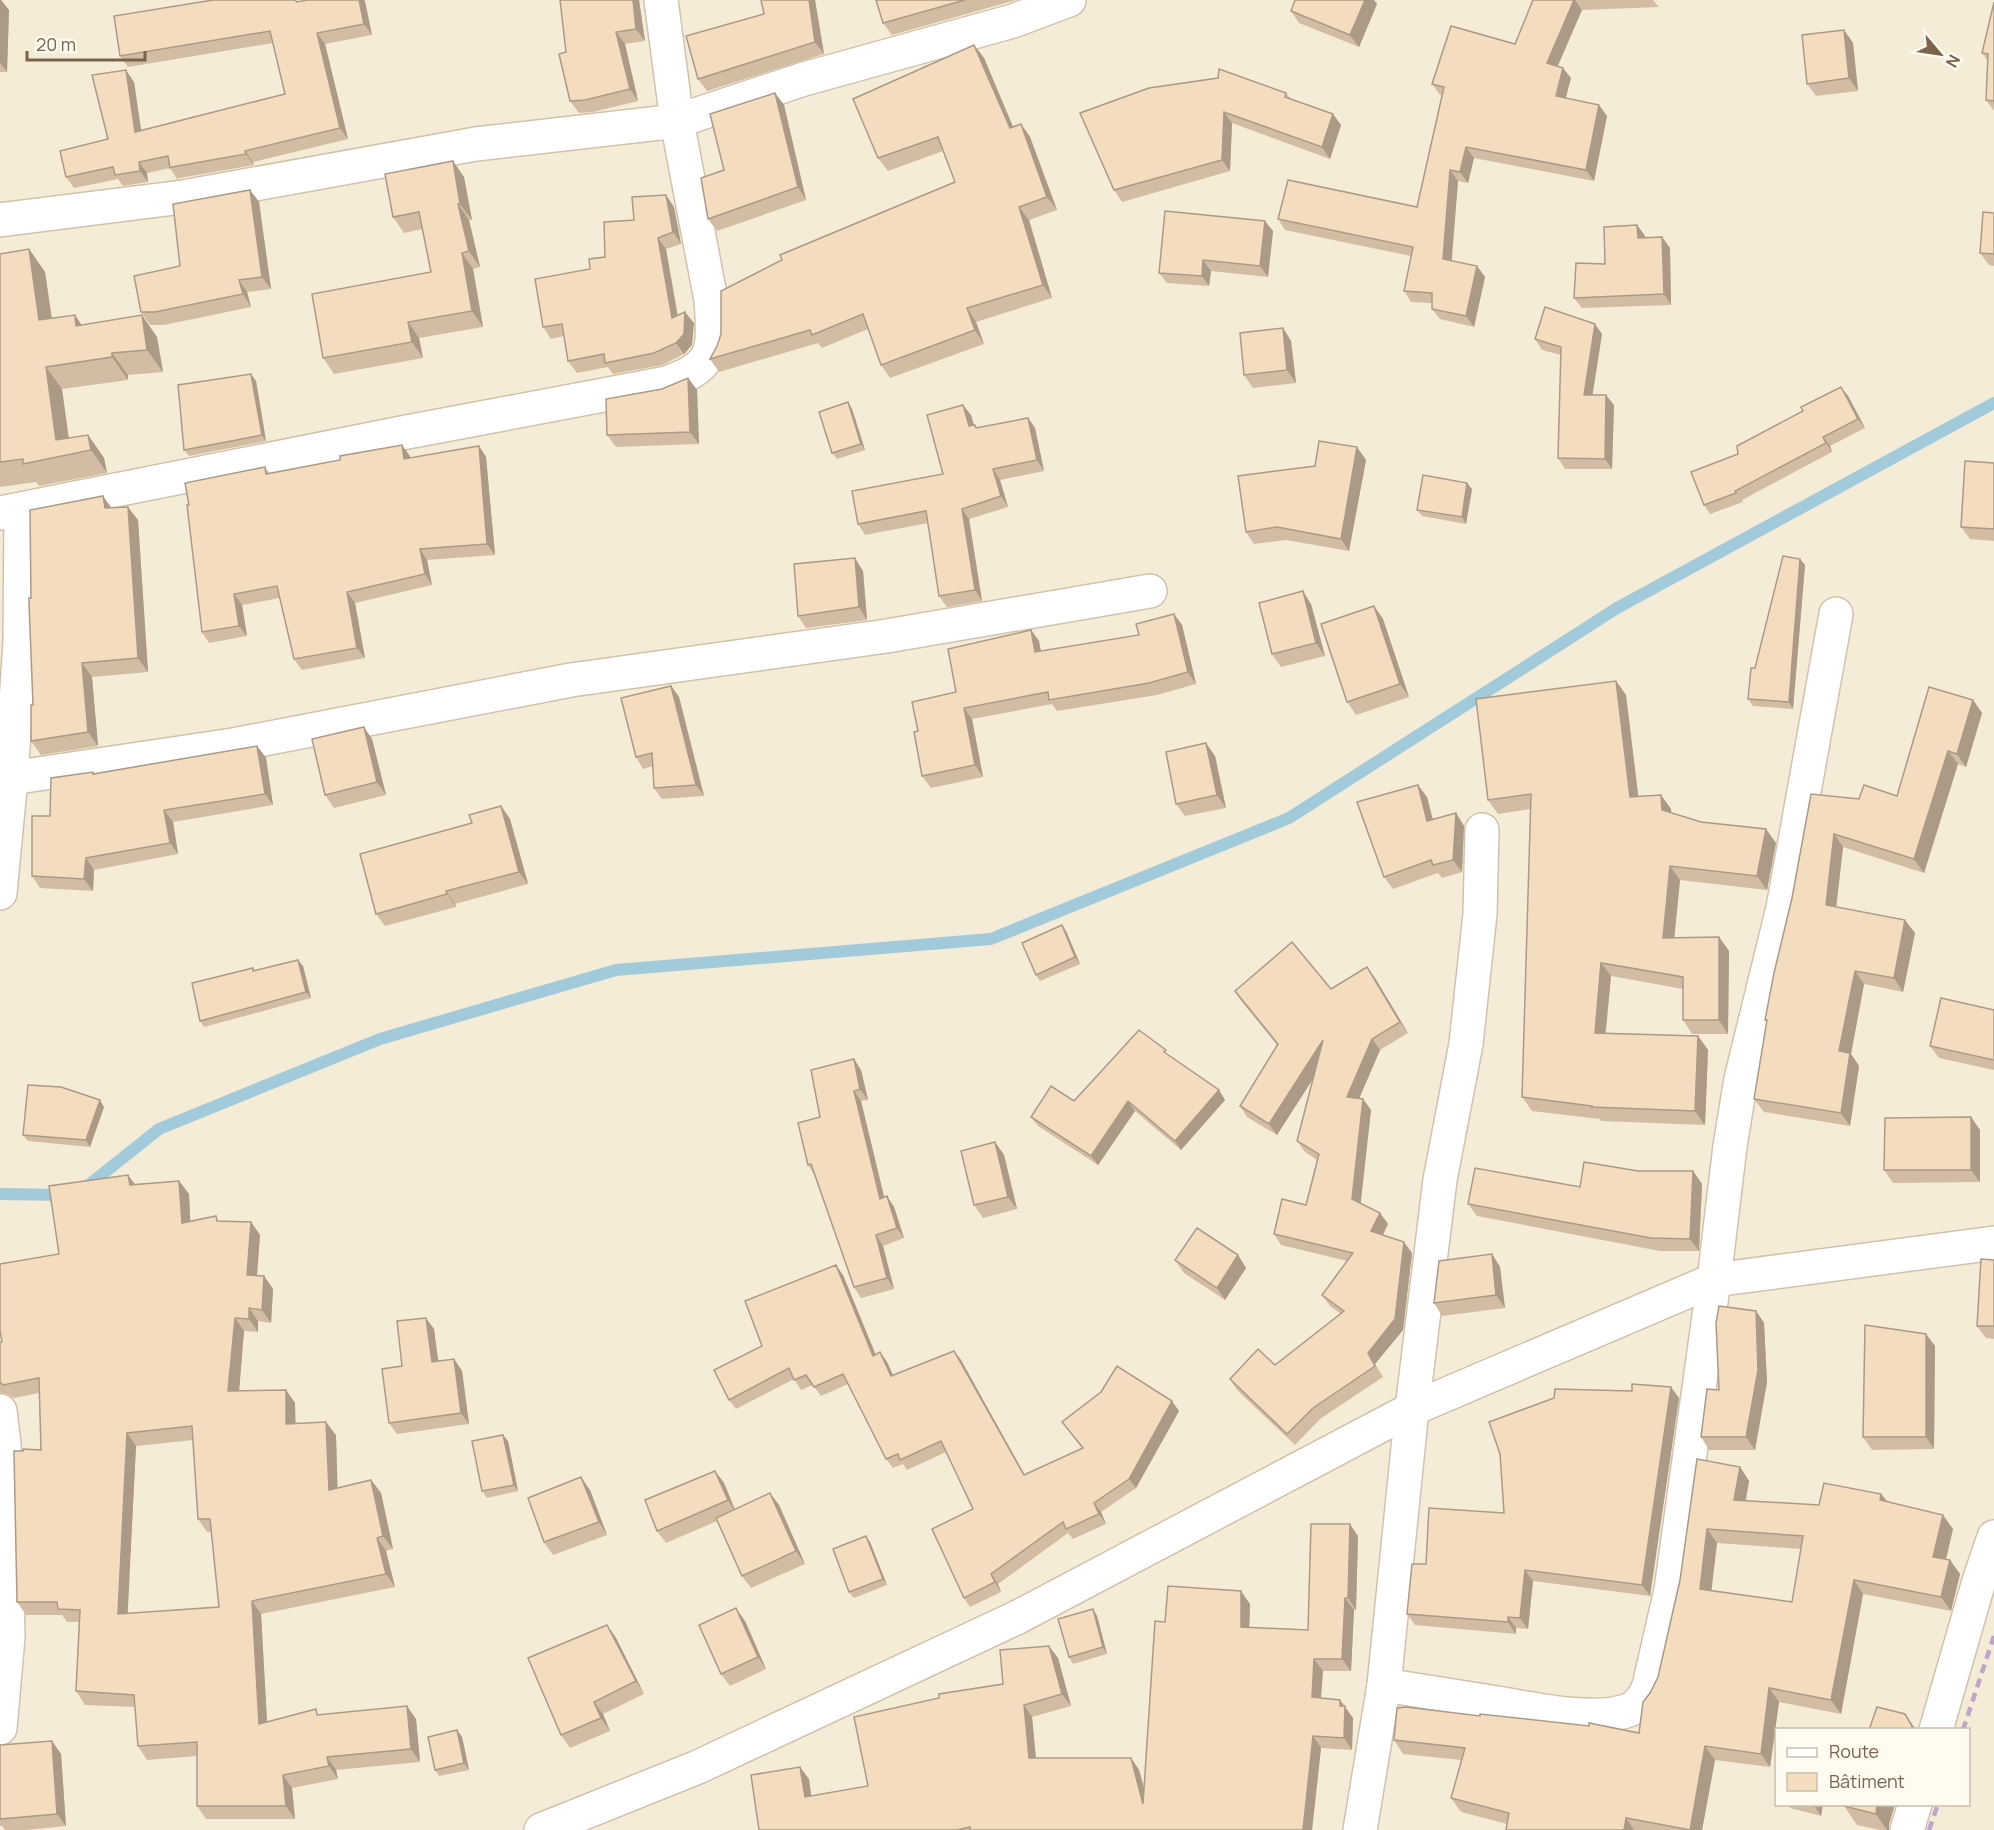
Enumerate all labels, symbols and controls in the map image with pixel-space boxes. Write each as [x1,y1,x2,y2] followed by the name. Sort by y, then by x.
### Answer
[27,24,146,62] scale bar
[1910,24,1970,84] north arrow
[36,32,76,56] text: 20 m
[1941,51,1966,72] text: N
[1775,1728,1970,1806] legend
[1829,1739,1879,1763] text: Route
[1829,1769,1905,1793] text: Bâtiment

